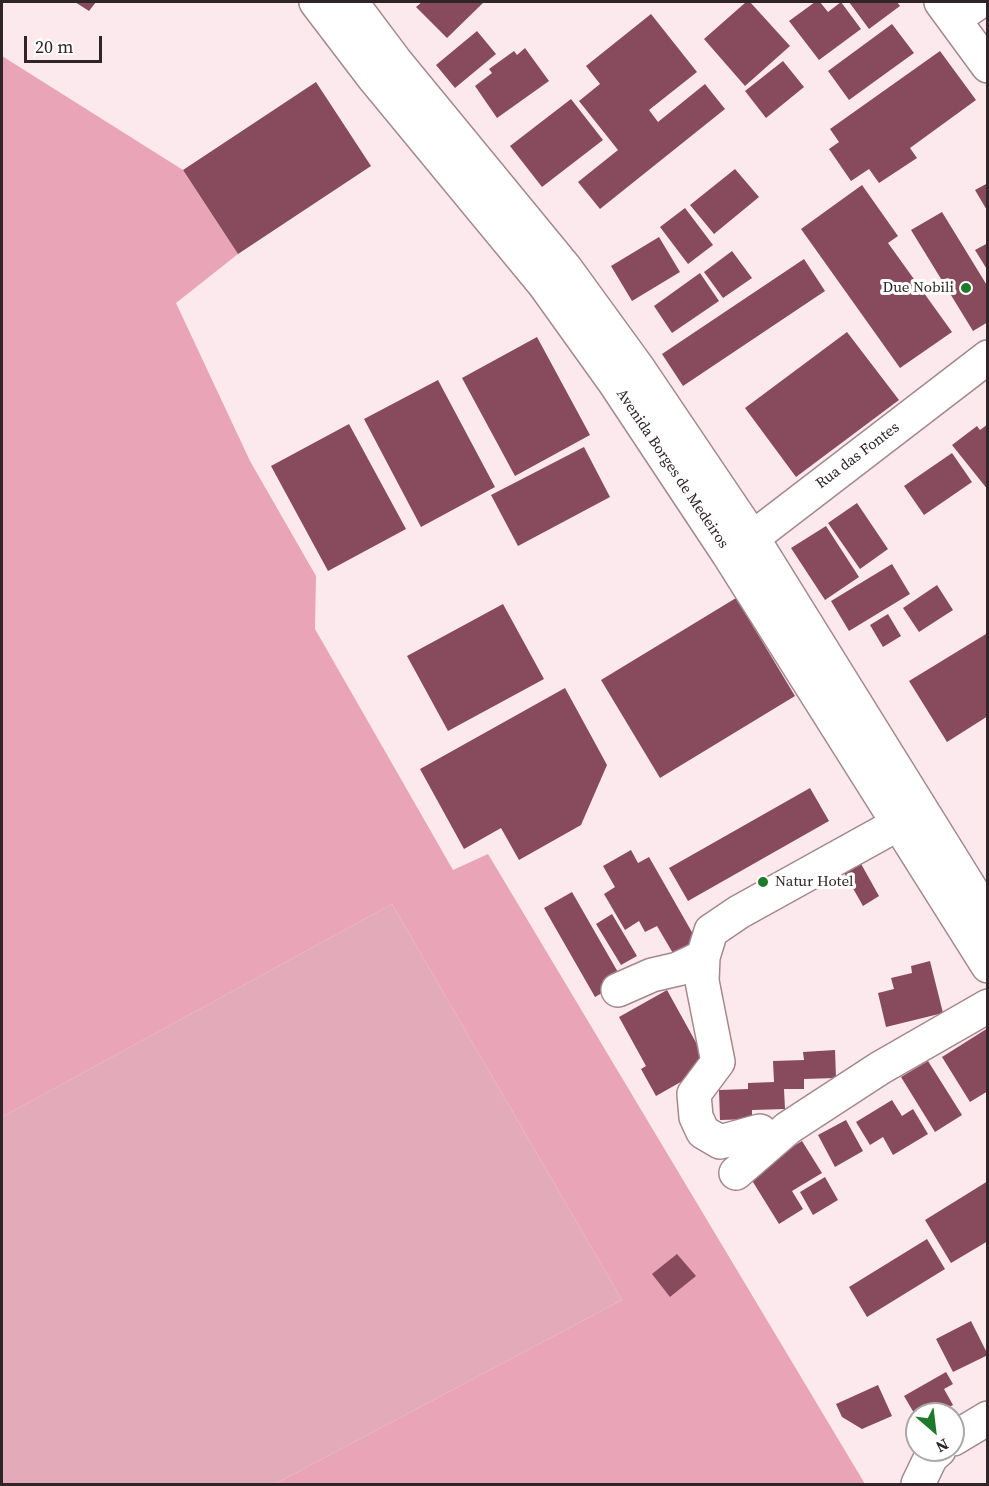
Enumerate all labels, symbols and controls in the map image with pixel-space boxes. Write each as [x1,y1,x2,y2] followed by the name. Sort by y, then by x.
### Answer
[27,24,105,62] scale bar
[35,34,73,59] text: 20 m
[883,279,954,297] place label: Due Nobili
[959,281,973,295] marker: Due Nobili
[612,386,732,552] street label: Avenida Borges de Medeiros
[813,419,903,493] street label: Rua das Fontes
[775,873,853,891] place label: Natur Hotel
[756,875,770,889] marker: Natur Hotel
[905,1402,965,1462] north arrow
[932,1434,953,1459] text: N

